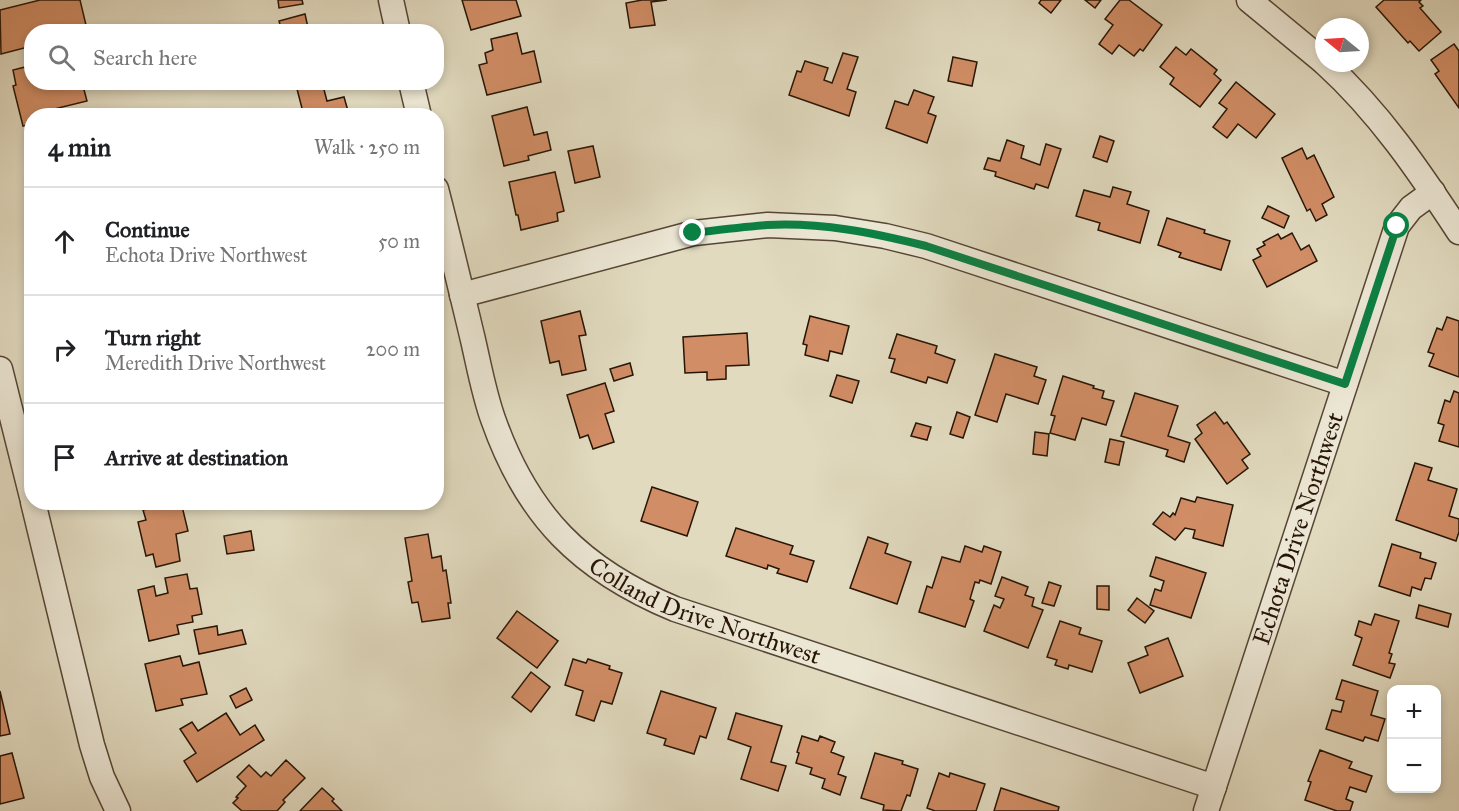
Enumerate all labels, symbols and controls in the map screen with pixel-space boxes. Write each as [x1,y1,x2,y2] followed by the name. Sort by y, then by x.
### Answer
[1315,18,1369,72] north arrow
[24,24,444,90] search box
[45,41,78,74] icon: search
[93,44,197,71] text: Search here
[48,131,111,163] text: 4 min
[314,135,420,159] text: Walk · 250 m
[1383,212,1409,238] route start
[105,216,190,243] text: Continue
[679,219,705,245] route end
[48,225,81,258] icon: ahead
[378,229,420,253] text: 50 m
[105,243,307,267] text: Echota Drive Northwest
[105,324,201,351] text: Turn right
[48,333,81,366] icon: right
[366,337,420,361] text: 200 m
[105,351,326,375] text: Meredith Drive Northwest
[1246,408,1350,649] street label: Echota Drive Northwest
[48,441,81,474] icon: arrive
[105,444,288,471] text: Arrive at destination
[583,551,825,671] street label: Colland Drive Northwest
[1387,685,1441,793] map controls
[1387,685,1441,739] button: +
[1387,739,1441,793] button: −

